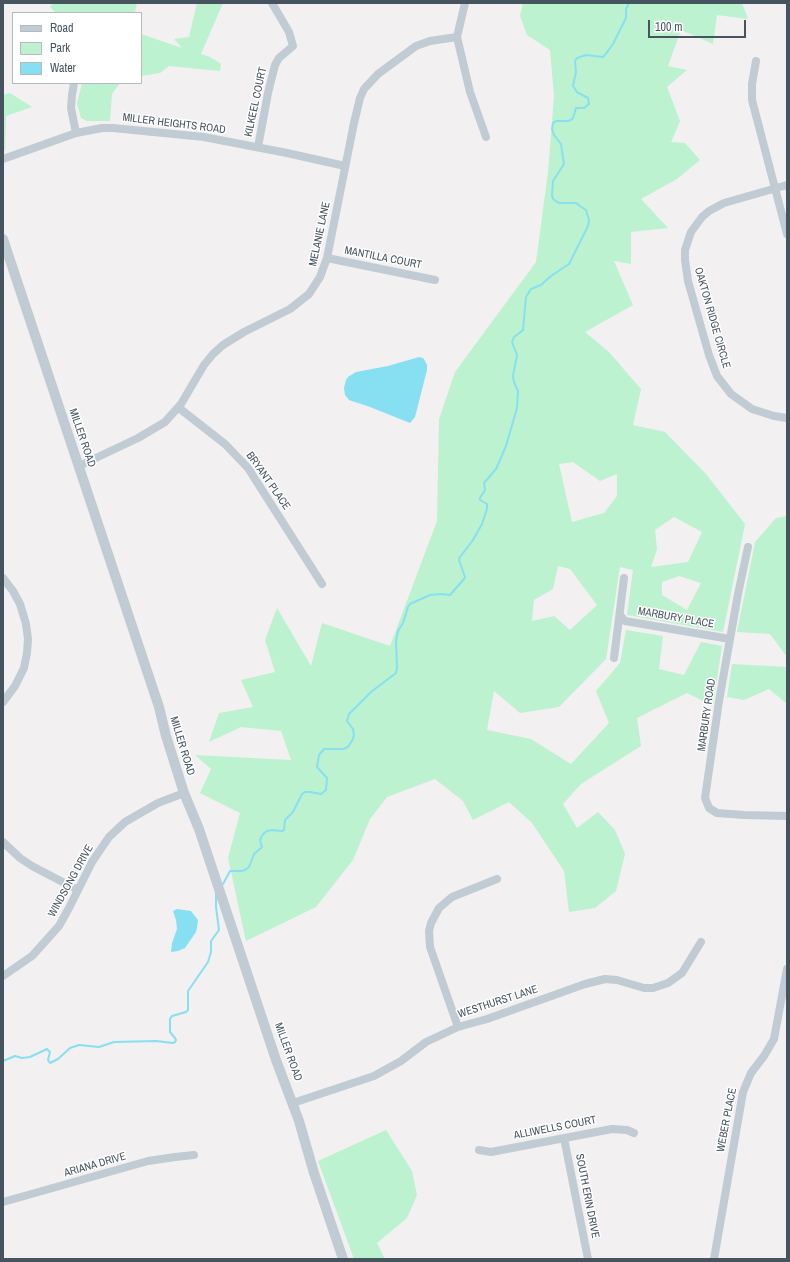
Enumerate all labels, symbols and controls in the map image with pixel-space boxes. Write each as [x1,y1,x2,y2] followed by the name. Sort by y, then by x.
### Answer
[12,12,142,84] legend
[650,12,748,38] scale bar
[655,19,682,35] text: 100 m
[50,20,74,36] text: Road
[50,40,70,56] text: Park
[50,60,76,76] text: Water
[242,66,270,138] street label: KILKEEL COURT
[122,111,226,137] street label: MILLER HEIGHTS ROAD
[307,201,333,267] street label: MELANIE LANE
[343,244,423,272] street label: MANTILLA COURT
[691,266,733,370] street label: OAKTON RIDGE CIRCLE
[66,407,98,469] street label: MILLER ROAD
[243,449,293,513] street label: BRYANT PLACE
[637,605,715,631] street label: MARBURY PLACE
[695,678,719,752] street label: MARBURY ROAD
[167,715,197,777] street label: MILLER ROAD
[46,843,96,919] street label: WINDSONG DRIVE
[456,983,540,1021] street label: WESTHURST LANE
[271,1021,305,1083] street label: MILLER ROAD
[714,1087,740,1153] street label: WEBER PLACE
[513,1114,597,1142] street label: ALLIWELLS COURT
[63,1150,127,1180] street label: ARIANA DRIVE
[572,1153,602,1239] street label: SOUTH ERIN DRIVE

